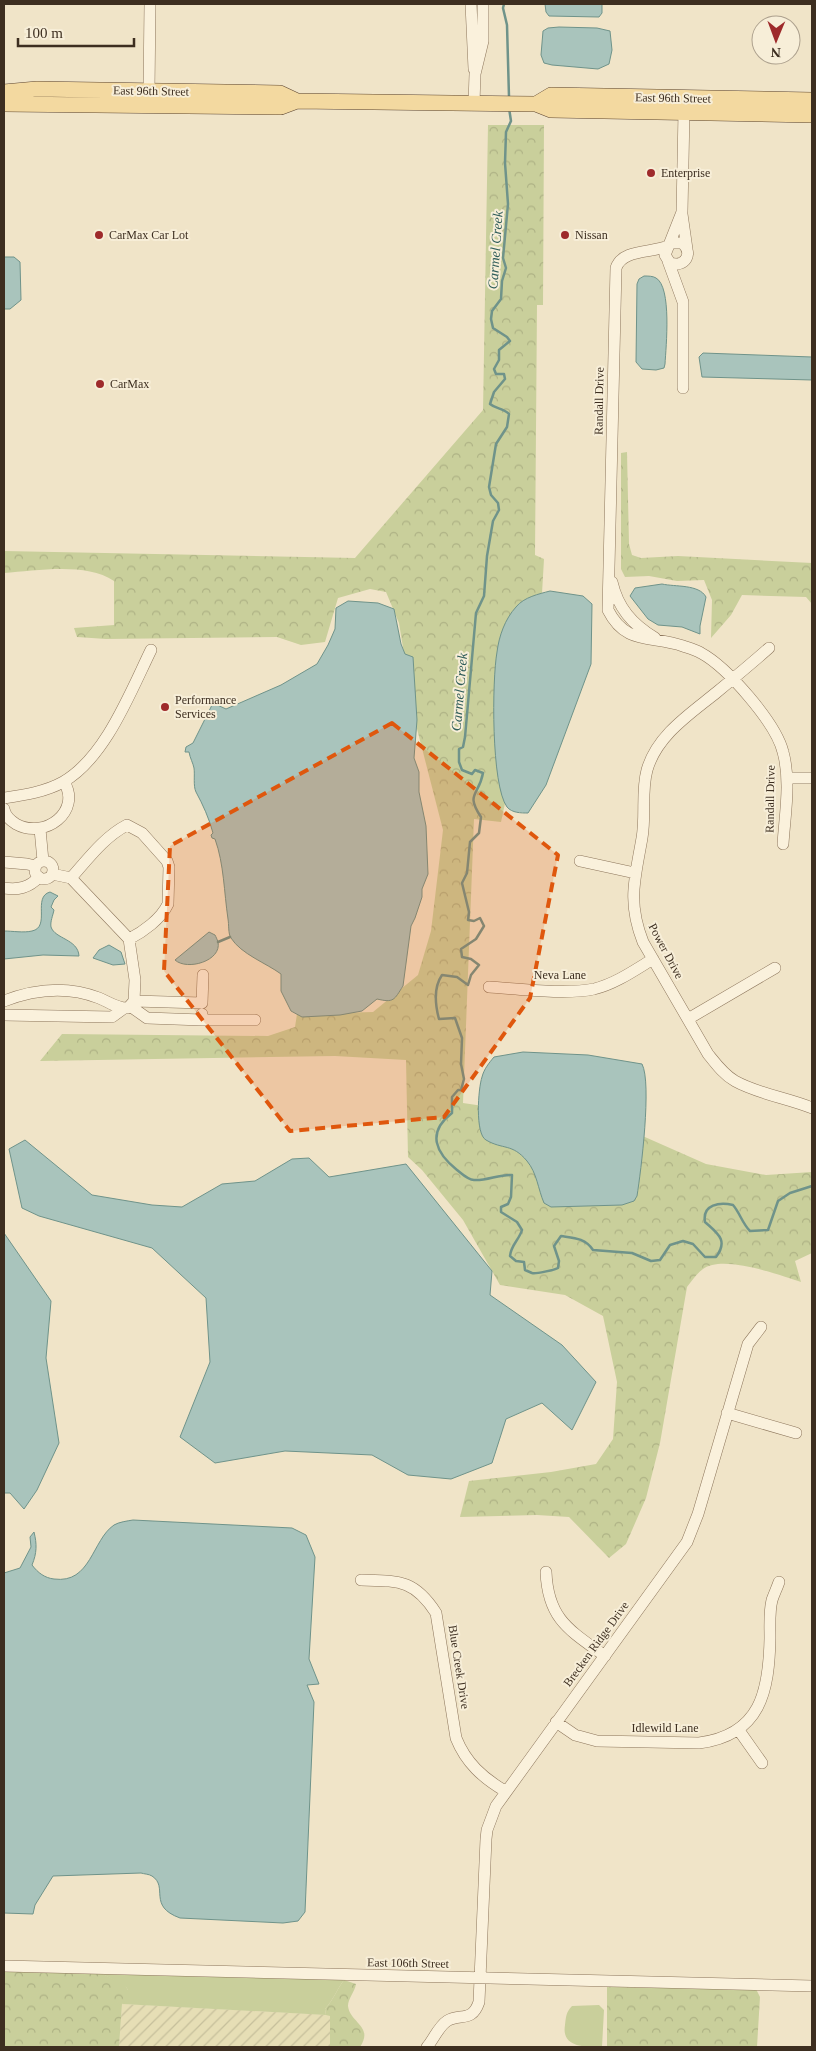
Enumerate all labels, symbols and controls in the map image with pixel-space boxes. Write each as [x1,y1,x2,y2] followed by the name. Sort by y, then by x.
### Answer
[18,15,134,47] scale bar
[751,15,801,65] north arrow
[25,25,63,41] text: 100 m
[771,45,781,60] text: N
[113,83,190,99] street label: East 96th Street
[635,90,712,106] street label: East 96th Street
[661,166,710,180] place label: Enterprise
[645,167,657,179] marker: Enterprise
[485,210,506,290] water label: Carmel Creek
[109,228,189,242] place label: CarMax Car Lot
[575,228,608,242] place label: Nissan
[93,229,105,241] marker: CarMax Car Lot
[559,229,571,241] marker: Nissan
[591,367,607,435] street label: Randall Drive
[110,377,149,391] place label: CarMax
[94,378,106,390] marker: CarMax
[449,652,470,732] water label: Carmel Creek
[175,693,236,721] place label: Performance Services
[159,701,171,713] marker: Performance Services
[762,765,778,833] street label: Randall Drive
[646,921,686,981] street label: Power Drive
[534,968,586,982] street label: Neva Lane
[560,1599,632,1689] street label: Brecken Ridge Drive
[445,1624,473,1710] street label: Blue Creek Drive
[632,1721,698,1735] street label: Idlewild Lane
[367,1955,450,1971] street label: East 106th Street

